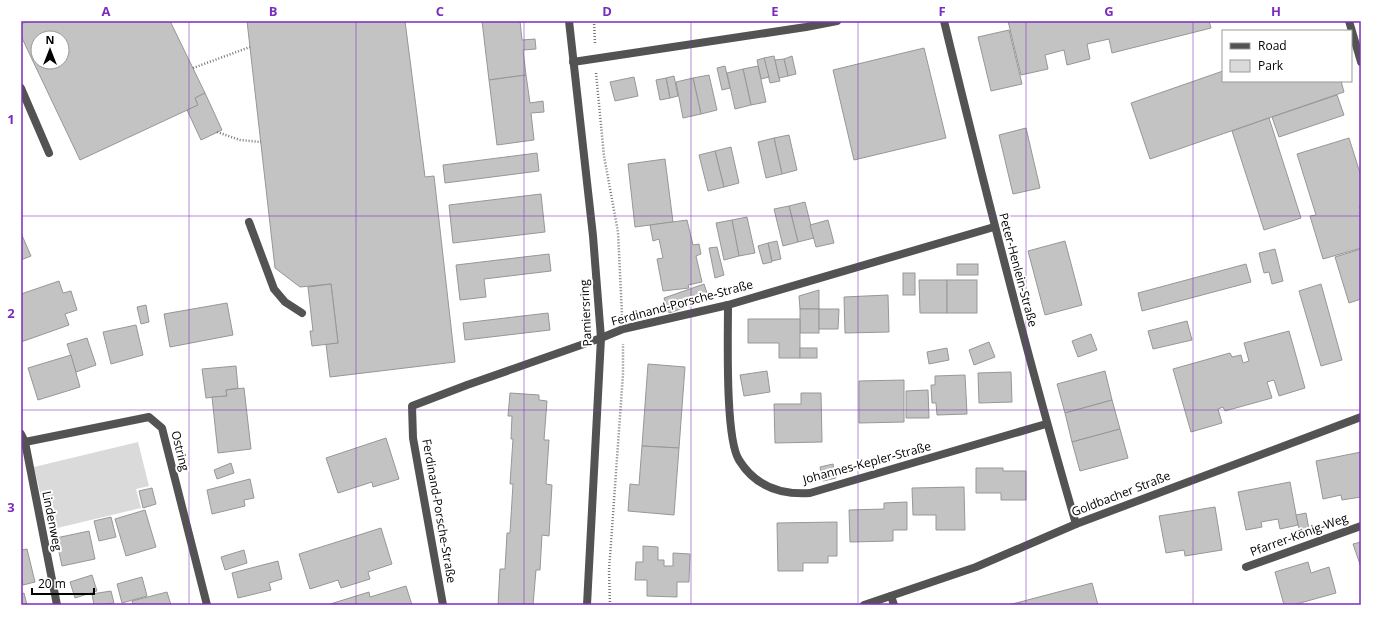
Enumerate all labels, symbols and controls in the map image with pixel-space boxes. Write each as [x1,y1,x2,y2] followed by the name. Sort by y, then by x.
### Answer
[102,2,111,20] text: A
[269,2,278,20] text: B
[436,2,444,20] text: C
[602,2,612,20] text: D
[771,2,779,20] text: E
[938,2,946,20] text: F
[1104,2,1114,20] text: G
[1271,2,1281,20] text: H
[30,30,70,70] north arrow
[1222,30,1352,82] legend
[46,32,54,47] text: N
[1258,37,1287,54] text: Road
[1258,57,1284,74] text: Park
[7,110,15,128] text: 1
[995,211,1042,329] street label: Peter-Henlein-Straße
[609,275,755,330] street label: Ferdinand-Porsche-Straße
[575,279,596,347] street label: Pamiersring
[7,304,15,322] text: 2
[167,429,194,473] street label: Ostring
[418,437,461,585] street label: Ferdinand-Porsche-Straße
[800,437,933,488] street label: Johannes-Kepler-Straße
[1069,467,1173,520] street label: Goldbacher Straße
[38,490,67,553] street label: Lindenweg
[7,498,15,516] text: 3
[1248,509,1351,560] street label: Pfarrer-König-Weg
[32,570,94,596] scale bar
[38,575,66,592] text: 20 m

